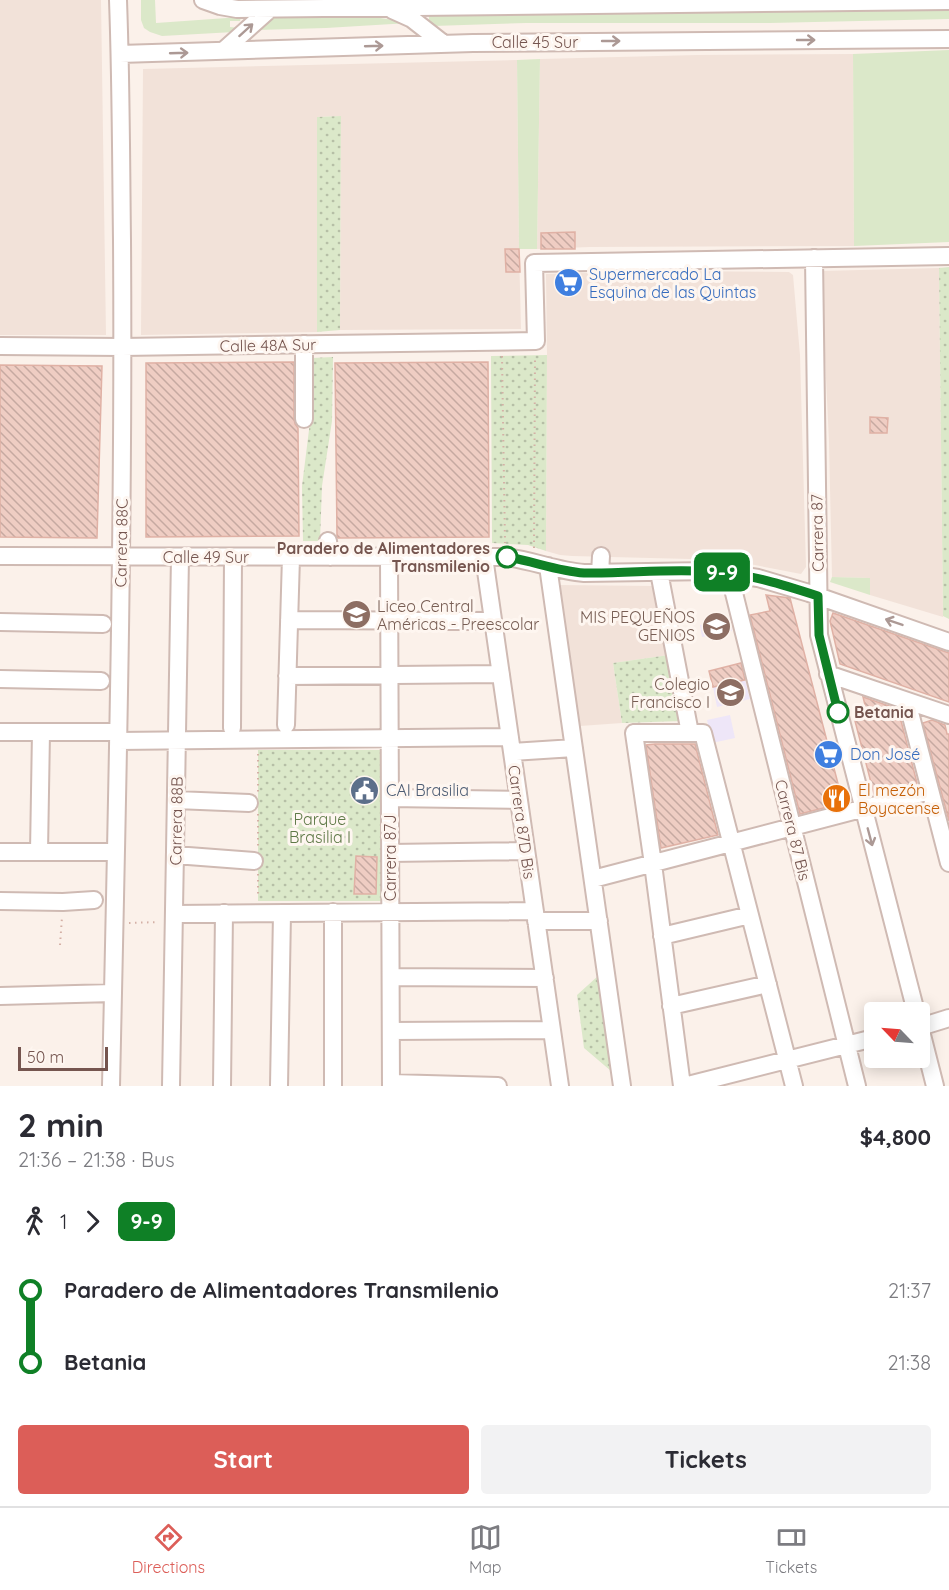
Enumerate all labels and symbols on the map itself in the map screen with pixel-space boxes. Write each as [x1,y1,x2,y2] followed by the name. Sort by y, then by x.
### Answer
[239,23,254,37] one-way arrow
[492,32,578,52] street label: Calle 45 Sur
[795,34,815,46] one-way arrow
[600,35,620,47] one-way arrow
[363,41,383,52] one-way arrow
[168,47,188,58] one-way arrow
[589,264,756,302] place label: Supermercado La Esquina de las Quintas
[552,267,584,299] supermarket icon: Supermercado La Esquina de las Quintas
[219,334,317,356] street label: Calle 48A Sur
[806,494,828,572] street label: Carrera 87
[110,498,132,588] street label: Carrera 88C
[277,538,490,576] place label: Paradero de Alimentadores Transmilenio
[496,546,518,568] marker: Paradero de Alimentadores Transmilenio
[163,547,249,567] street label: Calle 49 Sur
[688,552,756,592] line badge: 9-9
[377,596,539,634] place label: Liceo Central Américas - Preescolar
[340,599,372,631] school or university icon: Liceo Central Américas - Preescolar
[580,607,695,645] place label: MIS PEQUEÑOS GENIOS
[700,610,732,642] school or university icon: MIS PEQUEÑOS GENIOS
[885,616,904,627] one-way arrow
[631,674,710,712] place label: Colegio Francisco I
[715,677,747,709] school or university icon: Colegio Francisco I
[827,701,849,723] marker: Betania
[854,702,914,722] place label: Betania
[813,738,845,770] supermarket icon: Don José
[850,744,920,764] place label: Don José
[504,764,540,880] street label: Carrera 87D Bis
[349,774,381,806] public building icon: CAI Brasilia
[165,776,187,866] street label: Carrera 88B
[771,777,815,883] street label: Carrera 87 Bis
[386,780,469,800] place label: CAI Brasilia
[858,780,940,818] place label: El mezón Boyacense
[821,783,853,815] restaurant icon: El mezón Boyacense
[289,809,351,847] park label: Parque Brasilia I
[380,815,400,901] street label: Carrera 87J
[865,827,877,846] one-way arrow
[864,1002,930,1068] north arrow
[18,1044,108,1072] scale bar

